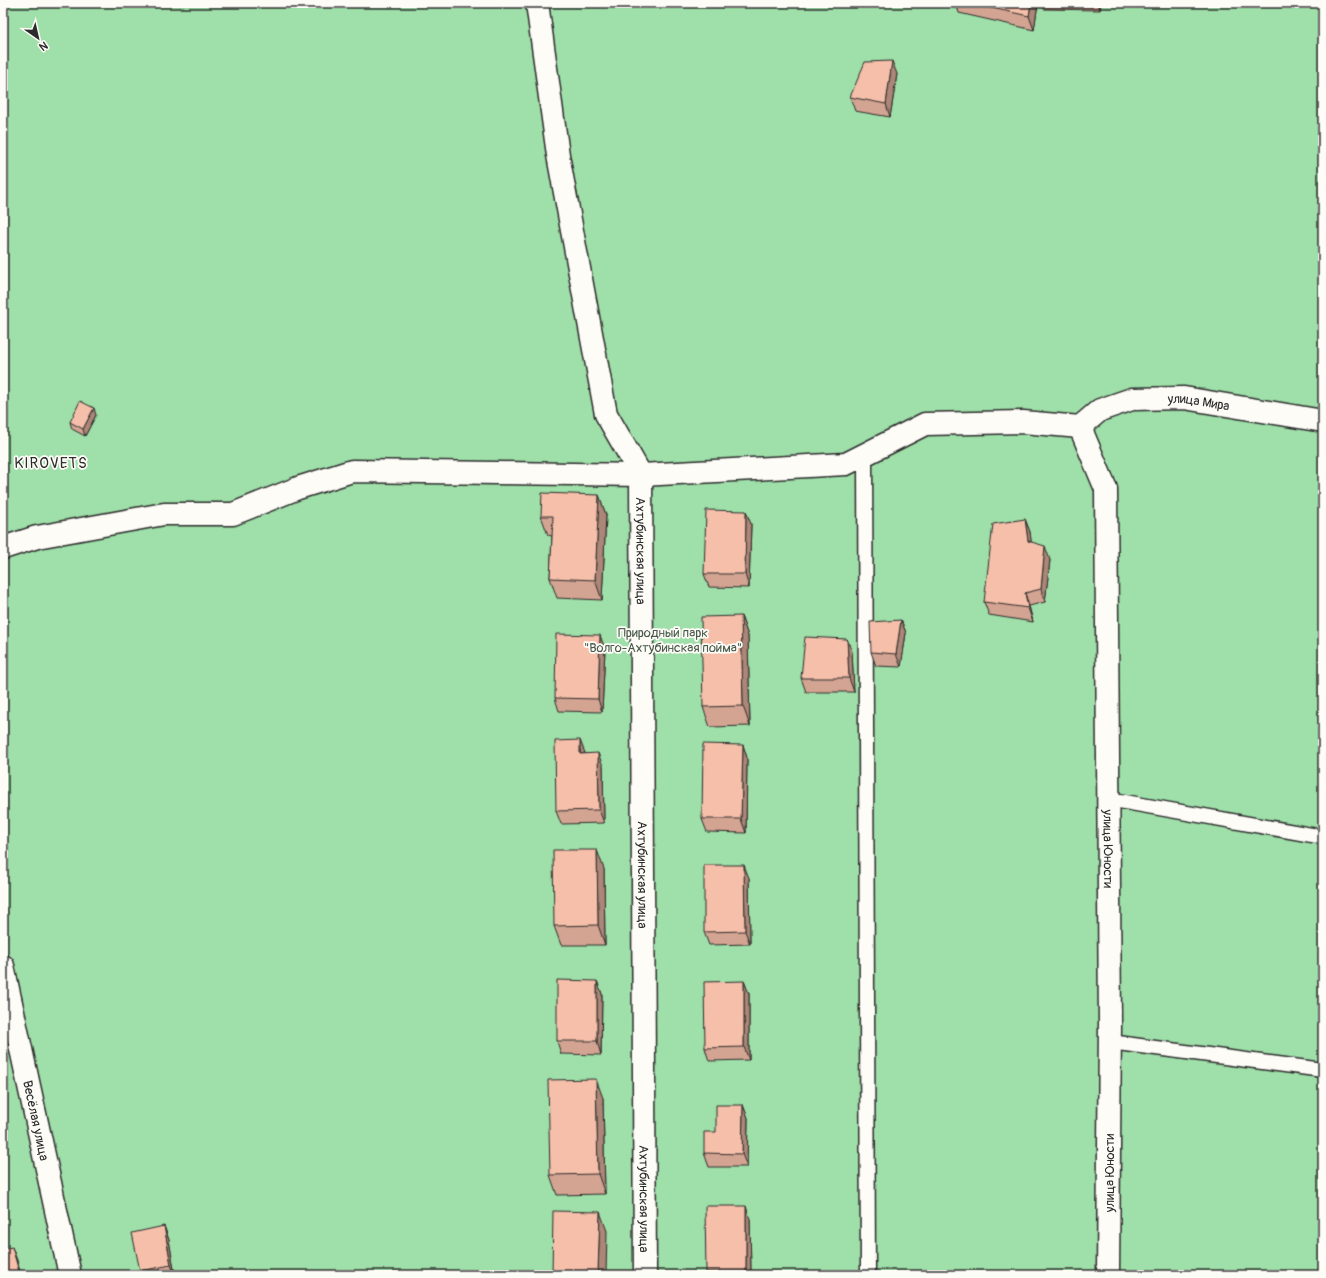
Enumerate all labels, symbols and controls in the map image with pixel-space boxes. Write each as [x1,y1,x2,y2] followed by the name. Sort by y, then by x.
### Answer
[18,18,58,58] north arrow
[36,38,50,54] text: N
[1166,391,1231,414] street label: улица Мира
[14,454,88,473] district label: KIROVETS
[632,497,649,605] street label: Ахтубинская улица
[584,625,742,656] park label: Природный парк "Волго-Ахтубинская пойма"
[1099,808,1116,888] street label: улица Юности
[634,821,650,929] street label: Ахтубинская улица
[19,1079,52,1162] street label: Весёлая улица
[1102,1134,1118,1213] street label: улица Юности
[635,1145,652,1253] street label: Ахтубинская улица

